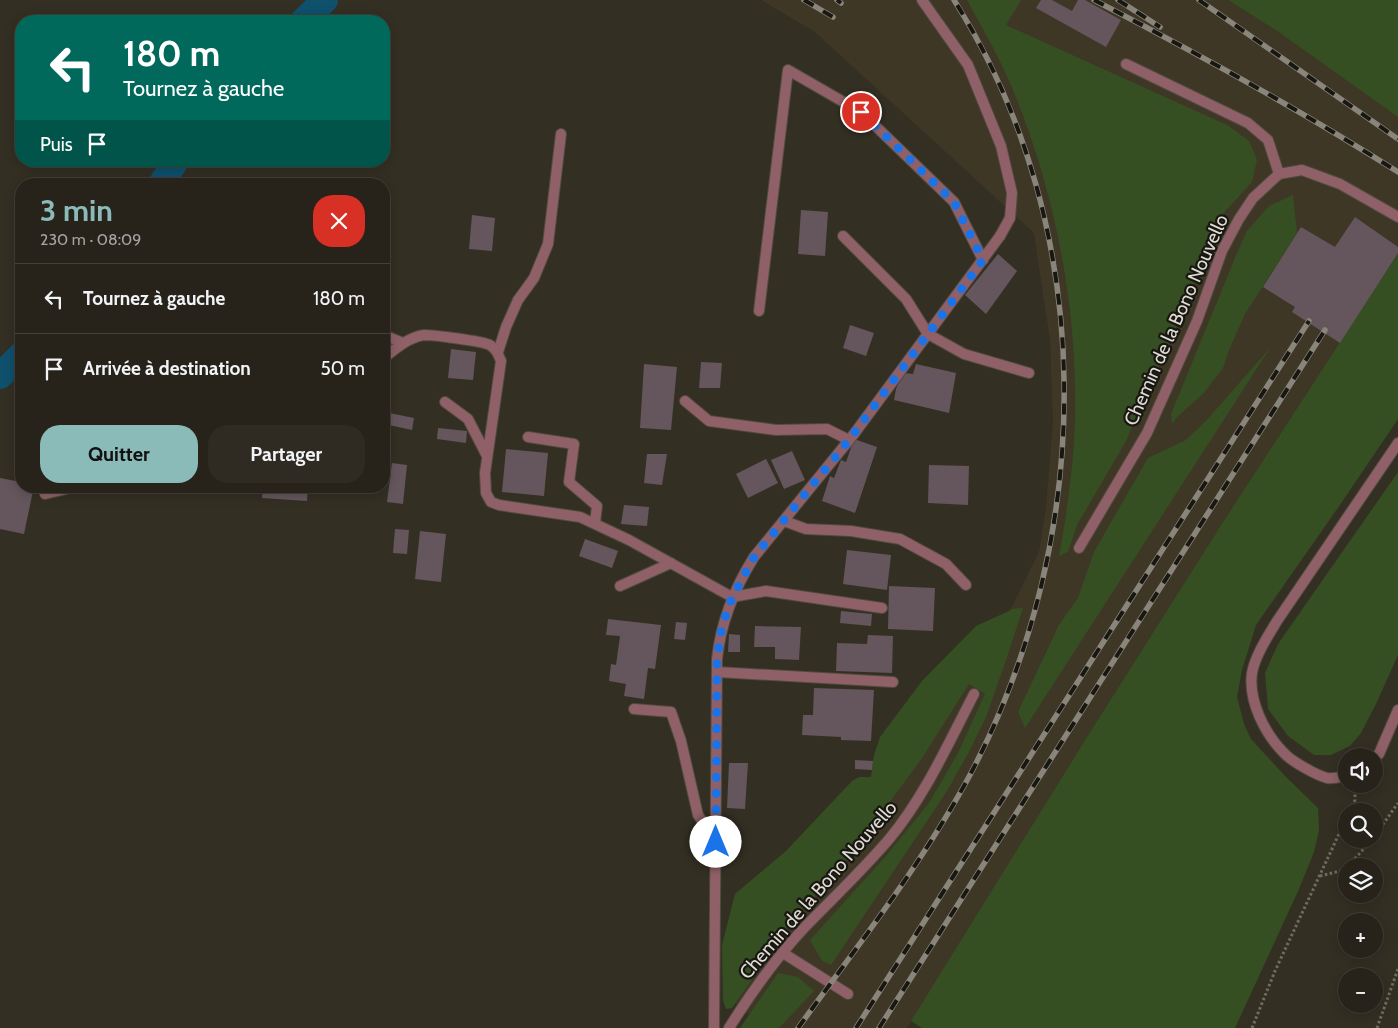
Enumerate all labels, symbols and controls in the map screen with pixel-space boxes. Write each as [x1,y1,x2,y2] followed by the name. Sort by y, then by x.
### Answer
[123,32,220,75] text: 180 m
[40,35,105,100] icon: left
[123,75,284,102] text: Tournez à gauche
[840,91,882,133] pin
[847,98,875,126] icon: arrive
[83,130,111,158] icon: arrive
[40,133,73,156] text: Puis
[40,192,113,229] text: 3 min
[313,195,365,247] button: close
[1119,211,1233,429] street label: Chemin de la Bono Nouvello
[40,230,141,249] text: 230 m · 08:09
[40,285,68,313] icon: left
[83,287,225,310] text: Tournez à gauche
[313,287,365,310] text: 180 m
[40,355,68,383] icon: arrive
[83,357,251,380] text: Arrivée à destination
[321,357,365,380] text: 50 m
[40,425,198,483] button: Quitter
[208,425,365,483] button: Partager
[1338,748,1383,1013] map controls
[1338,748,1383,793] button: sound
[734,796,902,984] street label: Chemin de la Bono Nouvello
[1338,803,1383,848] button: search
[689,815,741,867] position arrow
[1338,858,1383,903] button: layers
[1338,913,1383,958] button: +
[1338,968,1383,1013] button: −

